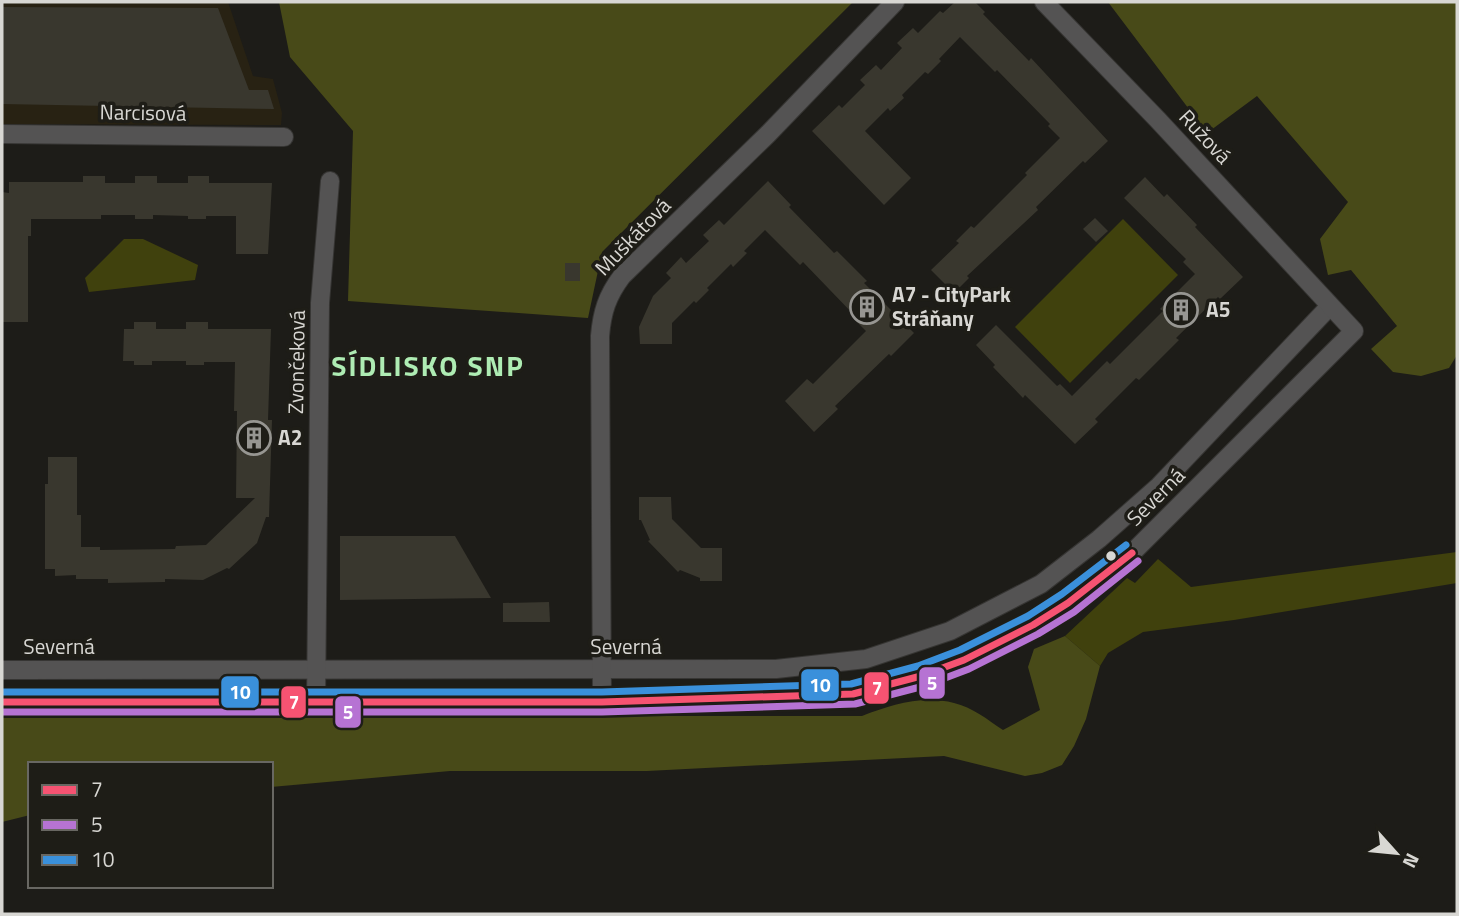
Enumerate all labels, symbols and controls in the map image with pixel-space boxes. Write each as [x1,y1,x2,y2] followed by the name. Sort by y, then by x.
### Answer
[99,95,187,129] street label: Narcisová
[1172,102,1240,171] street label: Ružová
[587,190,678,283] street label: Muškátová
[892,278,1011,334] place label: A7 - CityPark Stráňany
[848,288,886,326] building icon: A7 - CityPark Stráňany
[1162,291,1200,329] building icon: A5
[1206,293,1230,325] place label: A5
[279,309,313,414] street label: Zvončeková
[331,344,525,387] district label: SÍDLISKO SNP
[235,419,273,457] building icon: A2
[278,421,302,453] place label: A2
[1119,459,1192,533] street label: Severná
[1104,549,1118,563] unlabelled marker
[23,630,95,662] street label: Severná
[590,630,662,662] street label: Severná
[918,666,946,700] line badge: 5
[800,668,840,702] line badge: 10
[927,668,937,697] text: 5
[809,670,831,699] text: 10
[863,671,890,705] line badge: 7
[872,673,882,702] text: 7
[220,675,260,709] line badge: 10
[229,677,251,706] text: 10
[280,685,307,719] line badge: 7
[289,687,299,716] text: 7
[334,695,362,729] line badge: 5
[343,697,353,726] text: 5
[28,762,273,888] legend
[91,773,103,805] text: 7
[91,808,103,840] text: 5
[1361,818,1431,888] north arrow
[91,843,115,875] text: 10
[1396,848,1428,873] text: N

